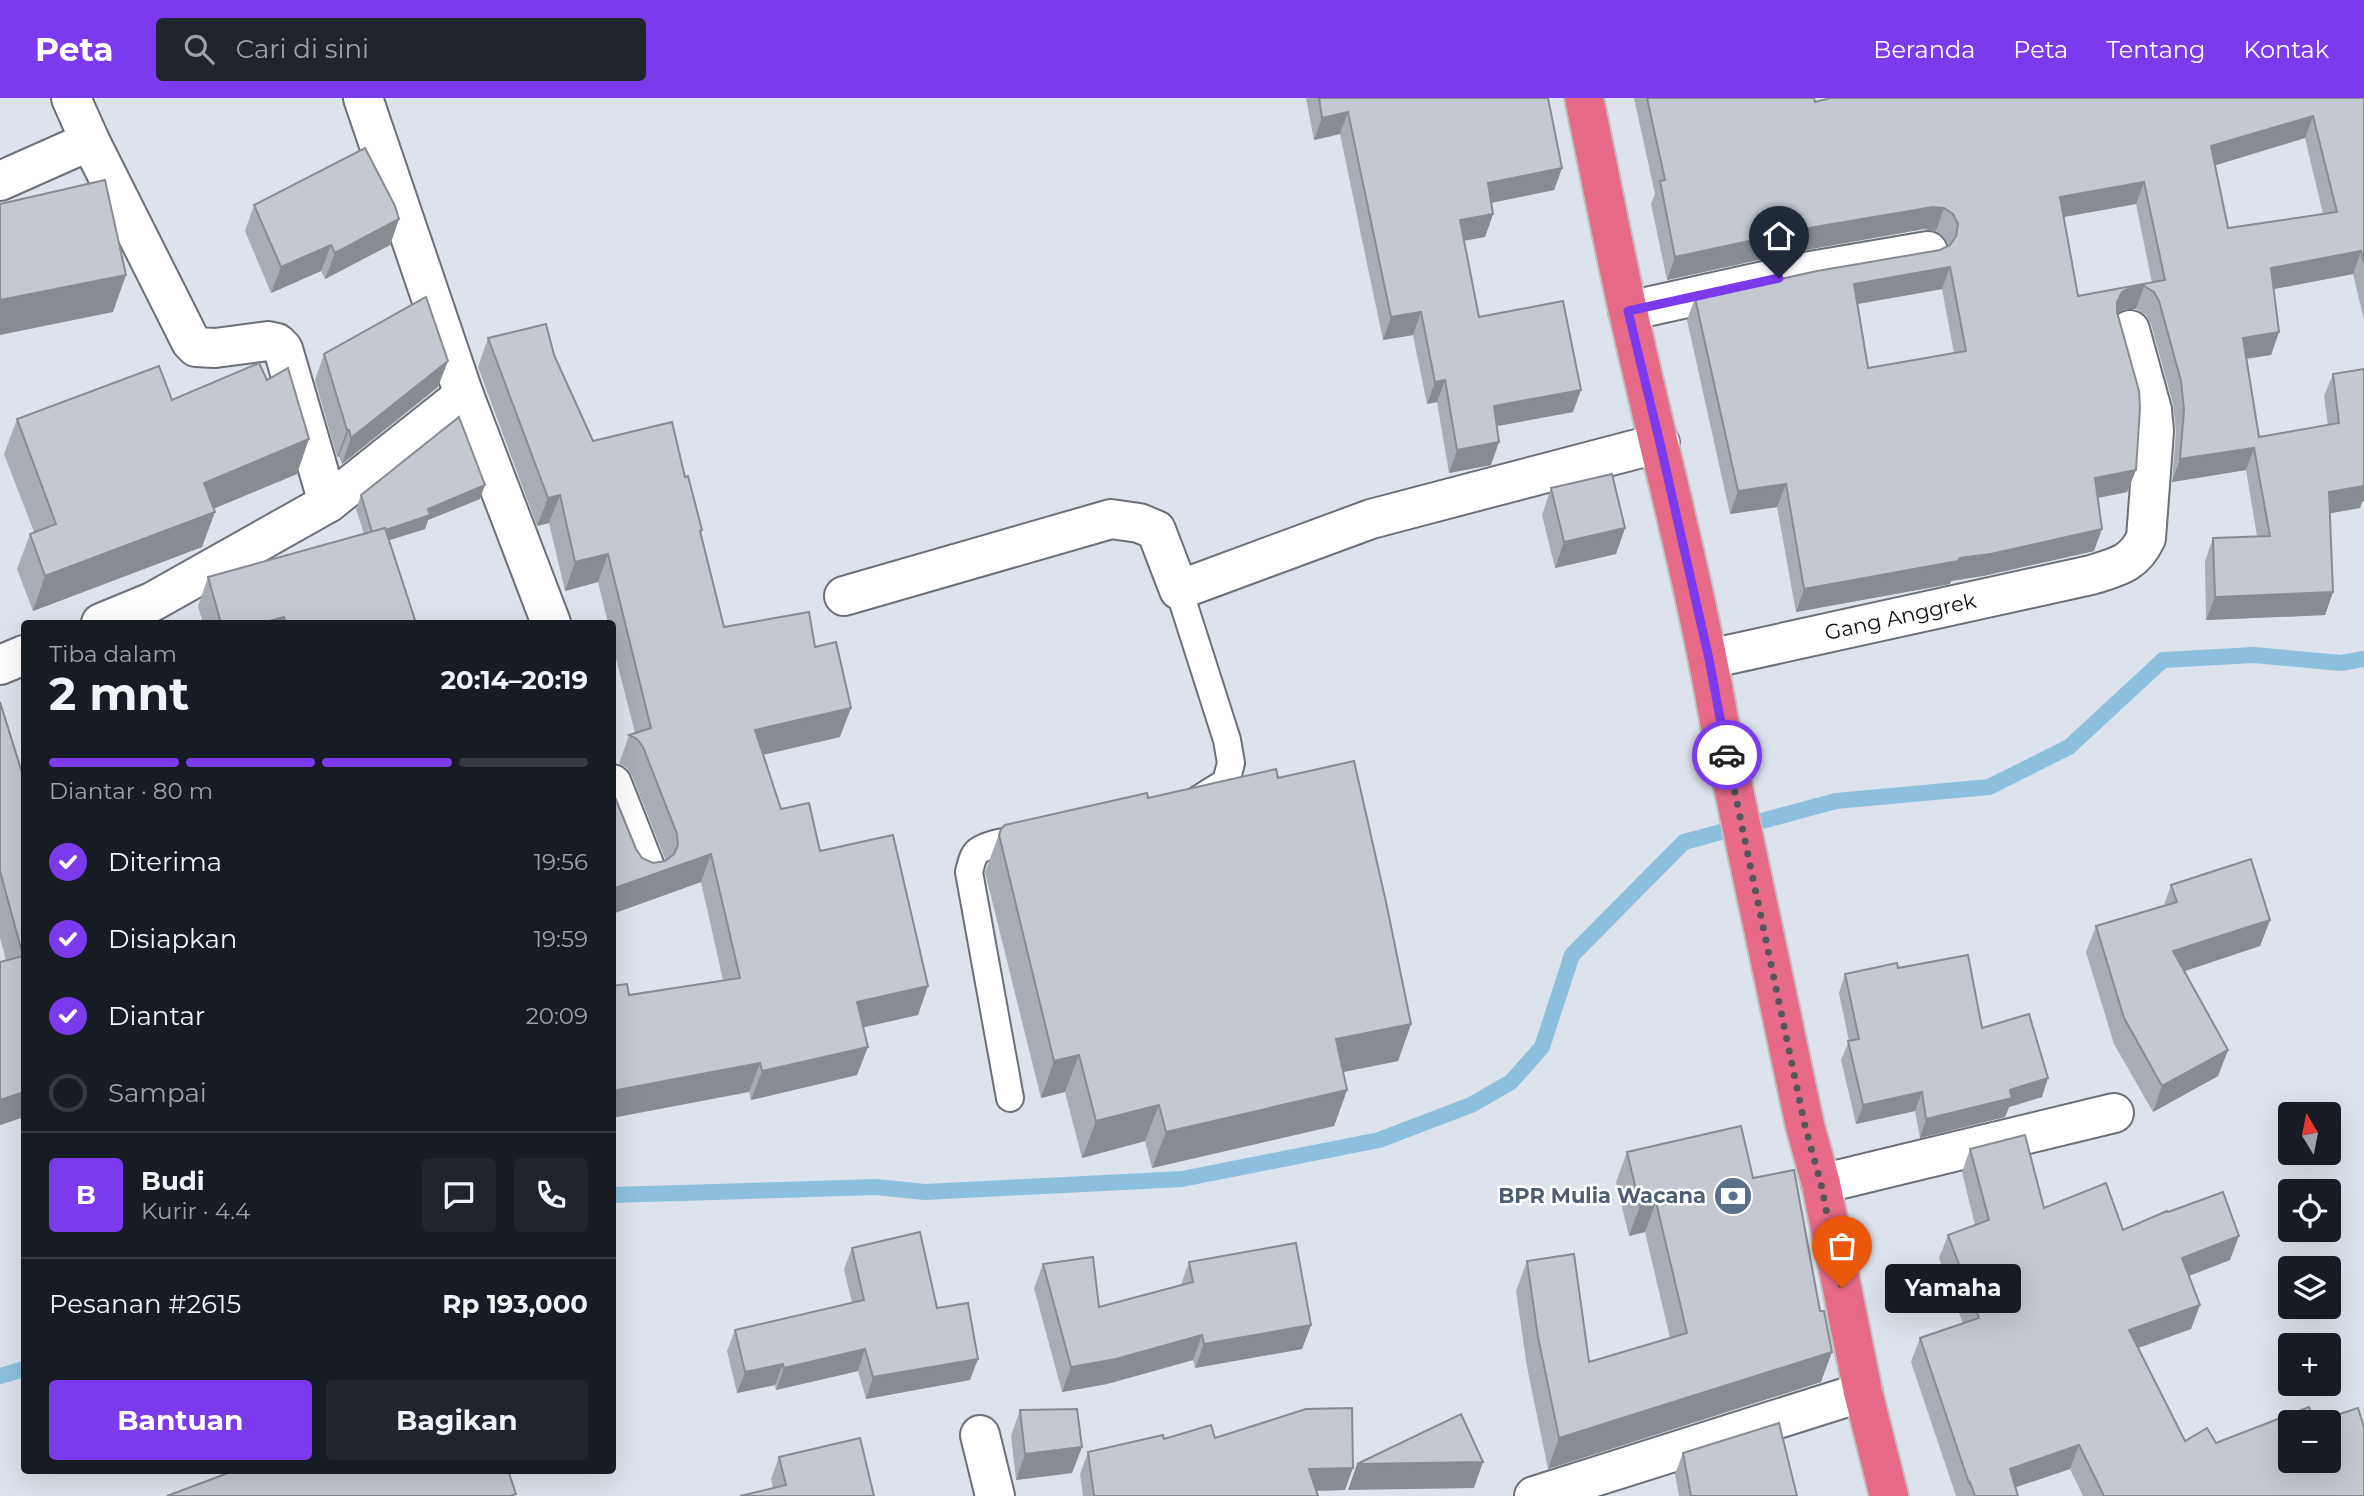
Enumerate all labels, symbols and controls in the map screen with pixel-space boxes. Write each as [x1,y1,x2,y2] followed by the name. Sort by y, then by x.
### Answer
[156,18,646,81] search box
[35,29,114,69] text: Peta
[180,30,218,68] icon: search
[236,33,369,65] text: Cari di sini
[1873,35,1975,64] text: Beranda
[2013,35,2068,64] text: Peta
[2106,35,2205,64] text: Tentang
[2243,35,2329,64] text: Kontak
[1749,206,1809,278] pin
[1760,217,1798,255] icon: home
[1822,588,1979,645] street label: Gang Anggrek
[49,640,177,668] text: Tiba dalam
[441,664,588,696] text: 20:14–20:19
[49,665,189,722] text: 2 mnt
[1692,720,1762,790] courier
[1708,736,1746,774] icon: car
[49,777,213,805] text: Diantar · 80 m
[49,843,87,881] icon: check
[108,846,222,878] text: Diterima
[534,848,588,876] text: 19:56
[49,920,87,958] icon: check
[108,923,237,955] text: Disiapkan
[534,925,588,953] text: 19:59
[49,997,87,1035] icon: check
[108,1000,205,1032] text: Diantar
[526,1002,588,1030] text: 20:09
[108,1077,207,1109] text: Sampai
[2278,1102,2342,1166] north arrow
[2278,1102,2341,1473] map controls
[422,1158,496,1232] button: chat
[514,1158,588,1232] button: phone
[141,1165,205,1197] text: Budi
[1712,1175,1754,1217] bank icon: BPR Mulia Wacana
[76,1179,96,1211] text: B
[2278,1179,2341,1242] button: locate
[1498,1183,1706,1208] place label: BPR Mulia Wacana
[141,1197,250,1225] text: Kurir · 4.4
[1812,1216,1872,1288] pin
[1823,1227,1861,1265] icon: bag
[2278,1256,2341,1319] button: layers
[1884,1264,2021,1312] callout: Yamaha
[1905,1274,2001,1302] text: Yamaha
[49,1288,241,1320] text: Pesanan #2615
[442,1288,588,1320] text: Rp 193,000
[2278,1333,2341,1396] button: +
[49,1380,312,1460] button: Bantuan
[326,1380,588,1460] button: Bagikan
[2278,1410,2341,1473] button: −

